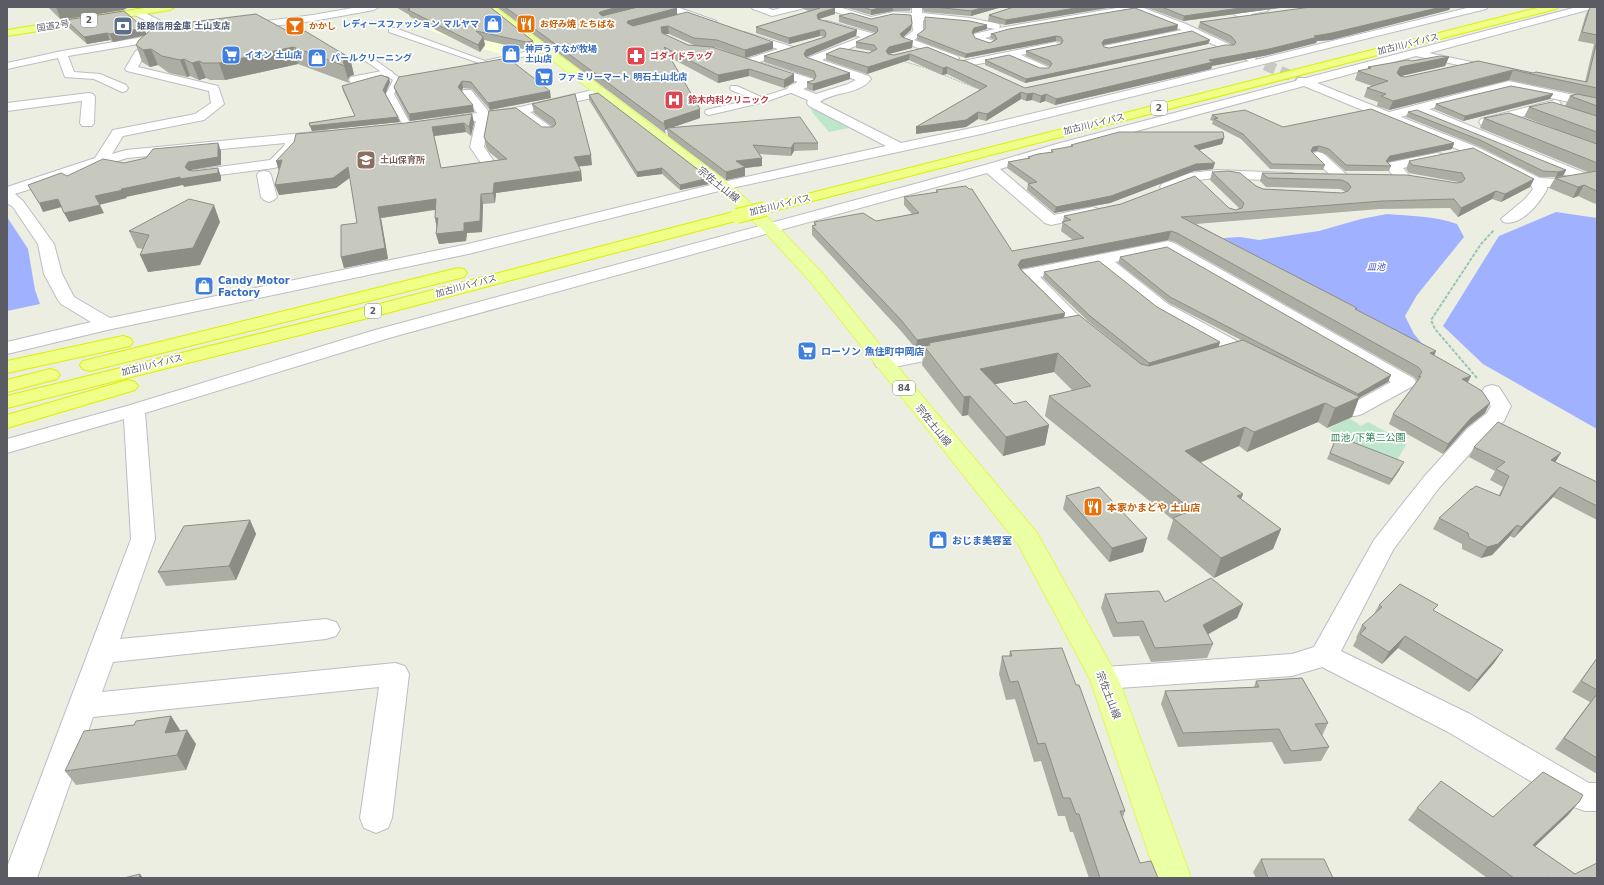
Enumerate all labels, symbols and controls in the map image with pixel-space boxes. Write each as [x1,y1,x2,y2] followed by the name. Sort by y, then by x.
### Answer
[81,13,97,27] road number: 2
[482,13,504,35] shop icon: レディースファッション マルヤマ
[515,13,537,35] restaurant icon: お好み焼 たちばな
[112,15,134,37] bank icon: 姫路信用金庫 土山支店
[284,15,306,37] bar icon: かかし
[342,18,479,29] place label: レディースファッション マルヤマ
[36,19,70,33] street label: 国道2号
[540,19,615,29] place label: お好み焼 たちばな
[137,21,230,31] place label: 姫路信用金庫 土山支店
[309,21,336,31] place label: かかし
[1376,32,1440,56] street label: 加古川バイパス
[500,43,522,65] shop icon: 神戸うすなが牧場 土山店
[525,43,597,64] place label: 神戸うすなが牧場 土山店
[220,44,242,66] supermarket icon: イオン 土山店
[625,45,647,67] pharmacy icon: ゴダイドラッグ
[306,47,328,69] shop icon: パールクリーニング
[245,50,302,60] place label: イオン 土山店
[650,51,713,61] place label: ゴダイドラッグ
[331,53,412,63] place label: パールクリーニング
[533,66,555,88] supermarket icon: ファミリーマート 明石土山北店
[558,72,687,82] place label: ファミリーマート 明石土山北店
[663,89,685,111] hospital icon: 鈴木内科クリニック
[688,95,769,105] place label: 鈴木内科クリニック
[1151,101,1167,115] road number: 2
[1062,112,1126,136] street label: 加古川バイパス
[355,149,377,171] school or university icon: 土山保育所
[380,155,425,165] place label: 土山保育所
[696,164,742,204] street label: 宗佐土山線
[748,193,812,217] street label: 加古川バイパス
[1367,262,1386,272] water label: 皿池
[434,273,498,299] street label: 加古川バイパス
[193,275,215,297] shop icon: Candy Motor Factory
[218,275,290,298] place label: Candy Motor Factory
[365,304,381,318] road number: 2
[796,340,818,362] supermarket icon: ローソン 魚住町中岡店
[821,346,924,357] place label: ローソン 魚住町中岡店
[120,353,184,377] street label: 加古川バイパス
[893,381,915,395] road number: 84
[914,402,954,448] street label: 宗佐土山線
[1331,432,1406,443] park label: 皿池ﾉ下第二公園
[1082,496,1104,518] restaurant icon: 本家かまどや 土山店
[1106,502,1200,513] place label: 本家かまどや 土山店
[927,529,949,551] shop icon: おじま美容室
[952,535,1012,546] place label: おじま美容室
[1094,670,1123,720] street label: 宗佐土山線

